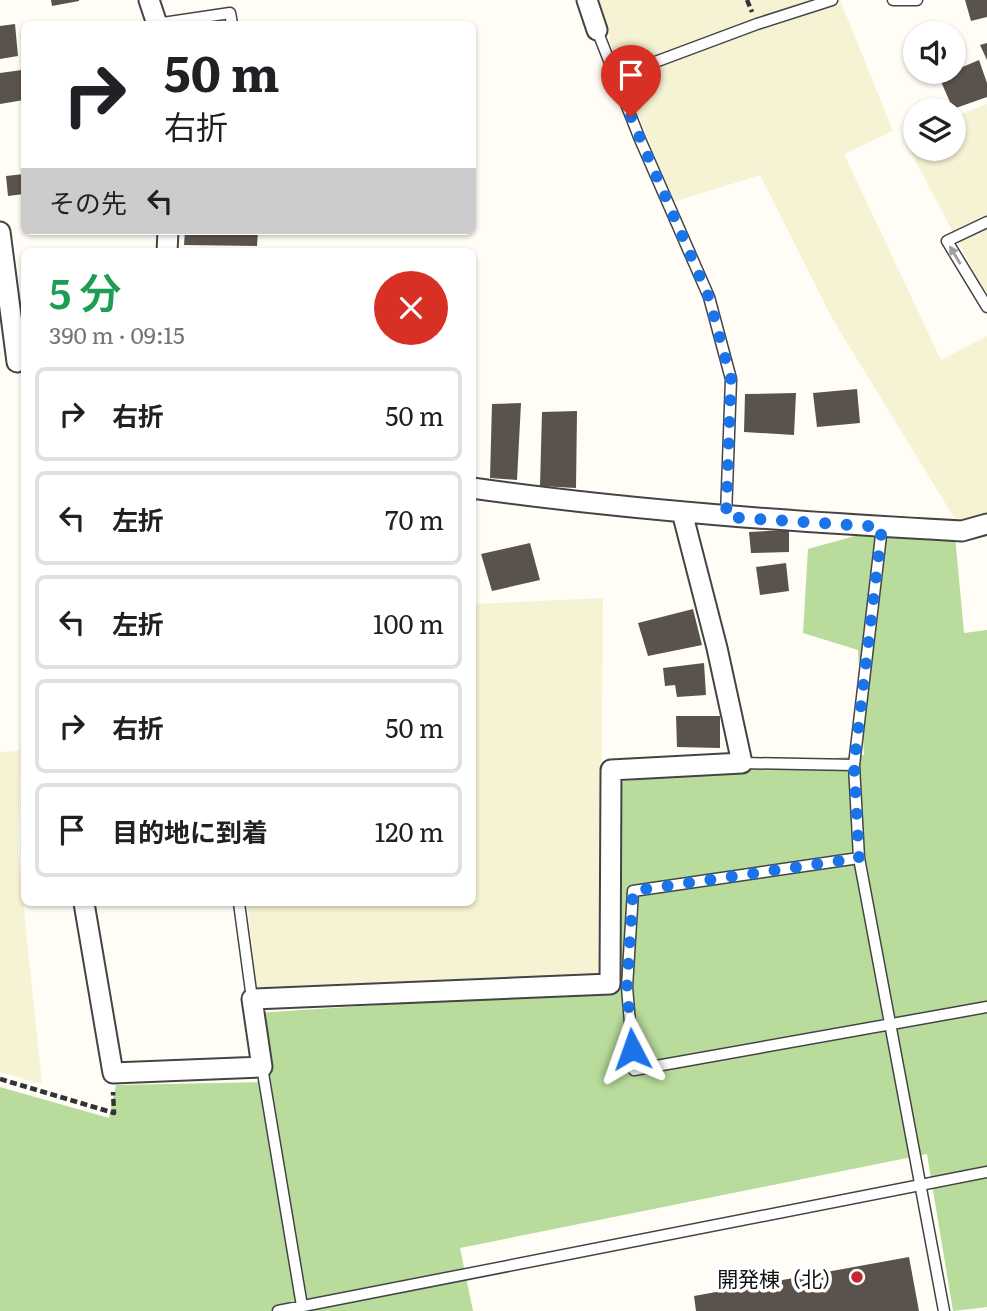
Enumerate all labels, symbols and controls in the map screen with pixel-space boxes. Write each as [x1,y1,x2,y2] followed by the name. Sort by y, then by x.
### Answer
[903,21,966,161] map controls
[903,21,966,84] button: sound
[164,34,280,107] text: 50 m
[601,45,661,117] pin
[49,49,140,140] icon: right
[612,56,650,94] icon: arrive
[903,98,966,161] button: layers
[164,101,228,149] text: 右折
[49,182,127,221] text: その先
[141,182,179,220] icon: left
[949,246,962,265] one-way arrow
[49,260,122,322] text: 5 分
[374,271,448,345] button: close
[49,317,185,351] text: 390 m · 09:15
[53,395,91,433] icon: right
[112,395,164,434] text: 右折
[385,395,444,434] text: 50 m
[53,499,91,537] icon: left
[112,499,164,538] text: 左折
[385,499,444,538] text: 70 m
[53,603,91,641] icon: left
[112,603,164,642] text: 左折
[373,603,444,642] text: 100 m
[53,707,91,745] icon: right
[112,707,164,746] text: 右折
[385,707,444,746] text: 50 m
[53,811,91,849] icon: arrive
[112,811,268,850] text: 目的地に到着
[375,811,444,850] text: 120 m
[595,1012,669,1086] position arrow
[717,1262,843,1293] place label: 開発棟（北）
[849,1269,865,1285] marker: 開発棟（北）

